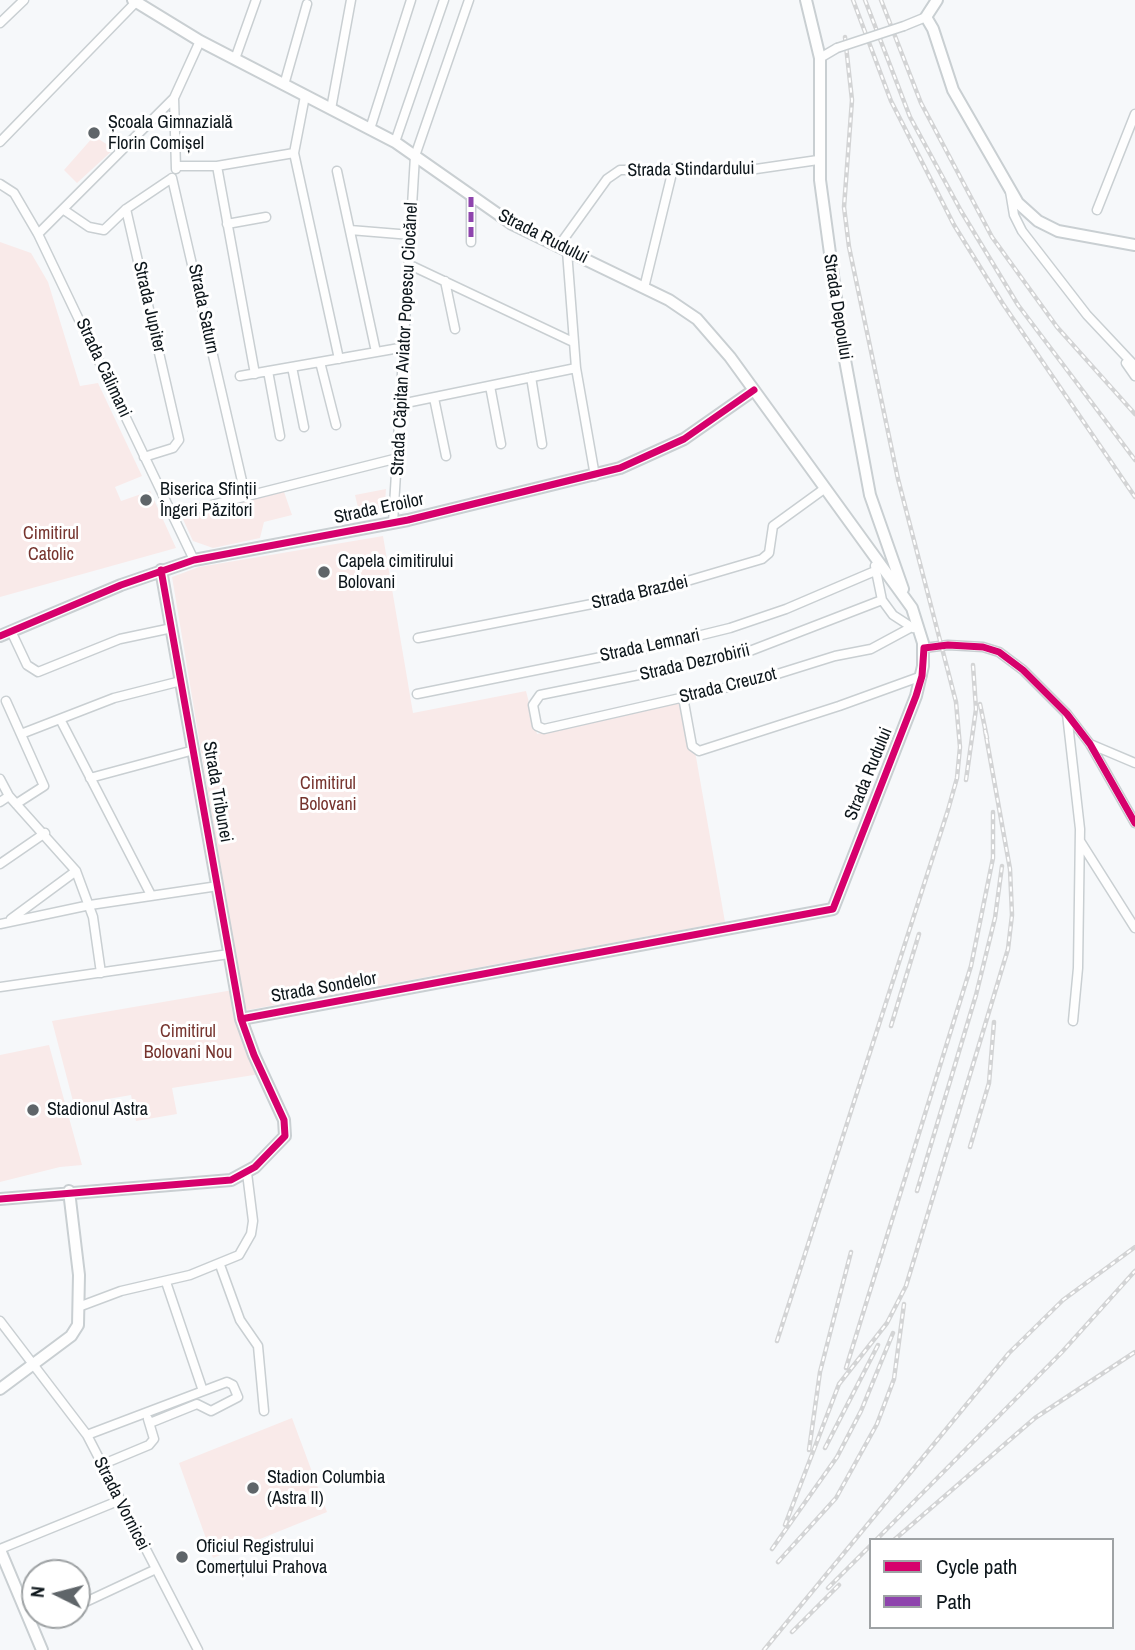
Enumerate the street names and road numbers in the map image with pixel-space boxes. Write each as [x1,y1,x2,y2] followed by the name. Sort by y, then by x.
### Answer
[627,158,755,182] street label: Strada Stindardului
[387,202,423,476] street label: Strada Căpitan Aviator Popescu Ciocănel
[494,205,592,269] street label: Strada Rudului
[818,253,856,361] street label: Strada Depoului
[128,259,170,355] street label: Strada Jupiter
[183,262,223,356] street label: Strada Saturn
[71,315,135,421] street label: Strada Călimani
[332,489,426,529] street label: Strada Eroilor
[590,571,690,615] street label: Strada Brazdei
[598,625,702,667] street label: Strada Lemnari
[638,640,752,686] street label: Strada Dezrobirii
[677,664,779,708] street label: Strada Creuzot
[841,724,897,824] street label: Strada Rudului
[198,740,236,844] street label: Strada Tribunei
[270,968,378,1008] street label: Strada Sondelor
[88,1454,154,1554] street label: Strada Vornicei

